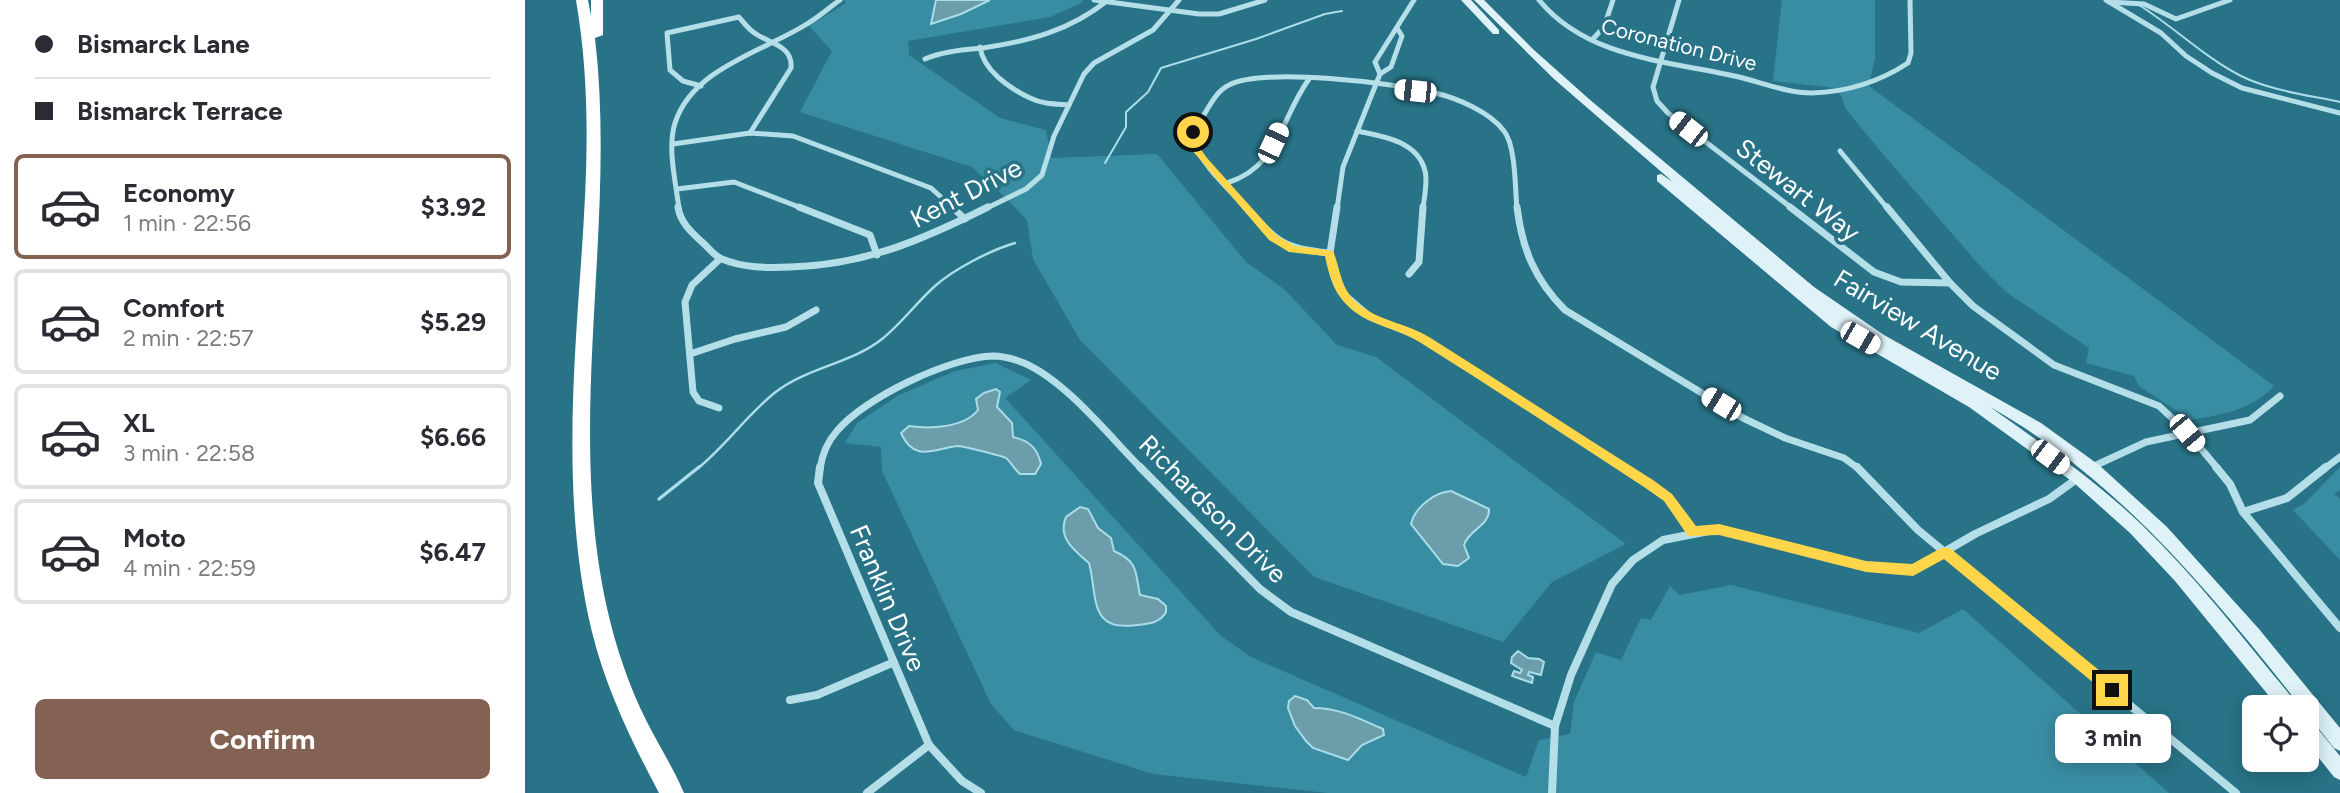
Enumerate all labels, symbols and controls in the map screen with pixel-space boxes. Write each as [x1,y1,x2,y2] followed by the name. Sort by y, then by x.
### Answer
[1599,13,1760,76] street label: Coronation Drive
[77,28,250,60] text: Bismarck Lane
[1394,78,1437,104] car
[77,95,283,127] text: Bismarck Terrace
[1665,108,1712,150] car
[1177,116,1209,148] route start
[1255,120,1292,166] car
[1730,132,1867,249] street label: Stewart Way
[905,151,1027,235] street label: Kent Drive
[39,175,102,238] icon: car
[123,177,235,209] text: Economy
[421,191,486,223] text: $3.92
[123,209,251,237] text: 1 min · 22:56
[1828,262,2008,388] street label: Fairview Avenue
[39,290,102,353] icon: car
[123,292,225,324] text: Comfort
[420,306,486,338] text: $5.29
[1837,318,1884,358] car
[123,324,254,352] text: 2 min · 22:57
[1698,384,1745,424] car
[39,405,102,468] icon: car
[123,407,155,439] text: XL
[2166,410,2209,456] car
[420,421,486,453] text: $6.66
[1132,428,1294,590] street label: Richardson Drive
[2027,436,2074,478] car
[123,439,255,467] text: 3 min · 22:58
[39,520,102,583] icon: car
[843,520,933,676] street label: Franklin Drive
[123,522,186,554] text: Moto
[419,536,486,568] text: $6.47
[123,554,256,582] text: 4 min · 22:59
[2096,674,2128,706] route end
[2242,695,2319,772] map controls
[2242,695,2319,772] button: locate
[35,699,490,779] button: Confirm
[2054,714,2170,764] callout: 3 min
[2084,724,2142,752] text: 3 min

